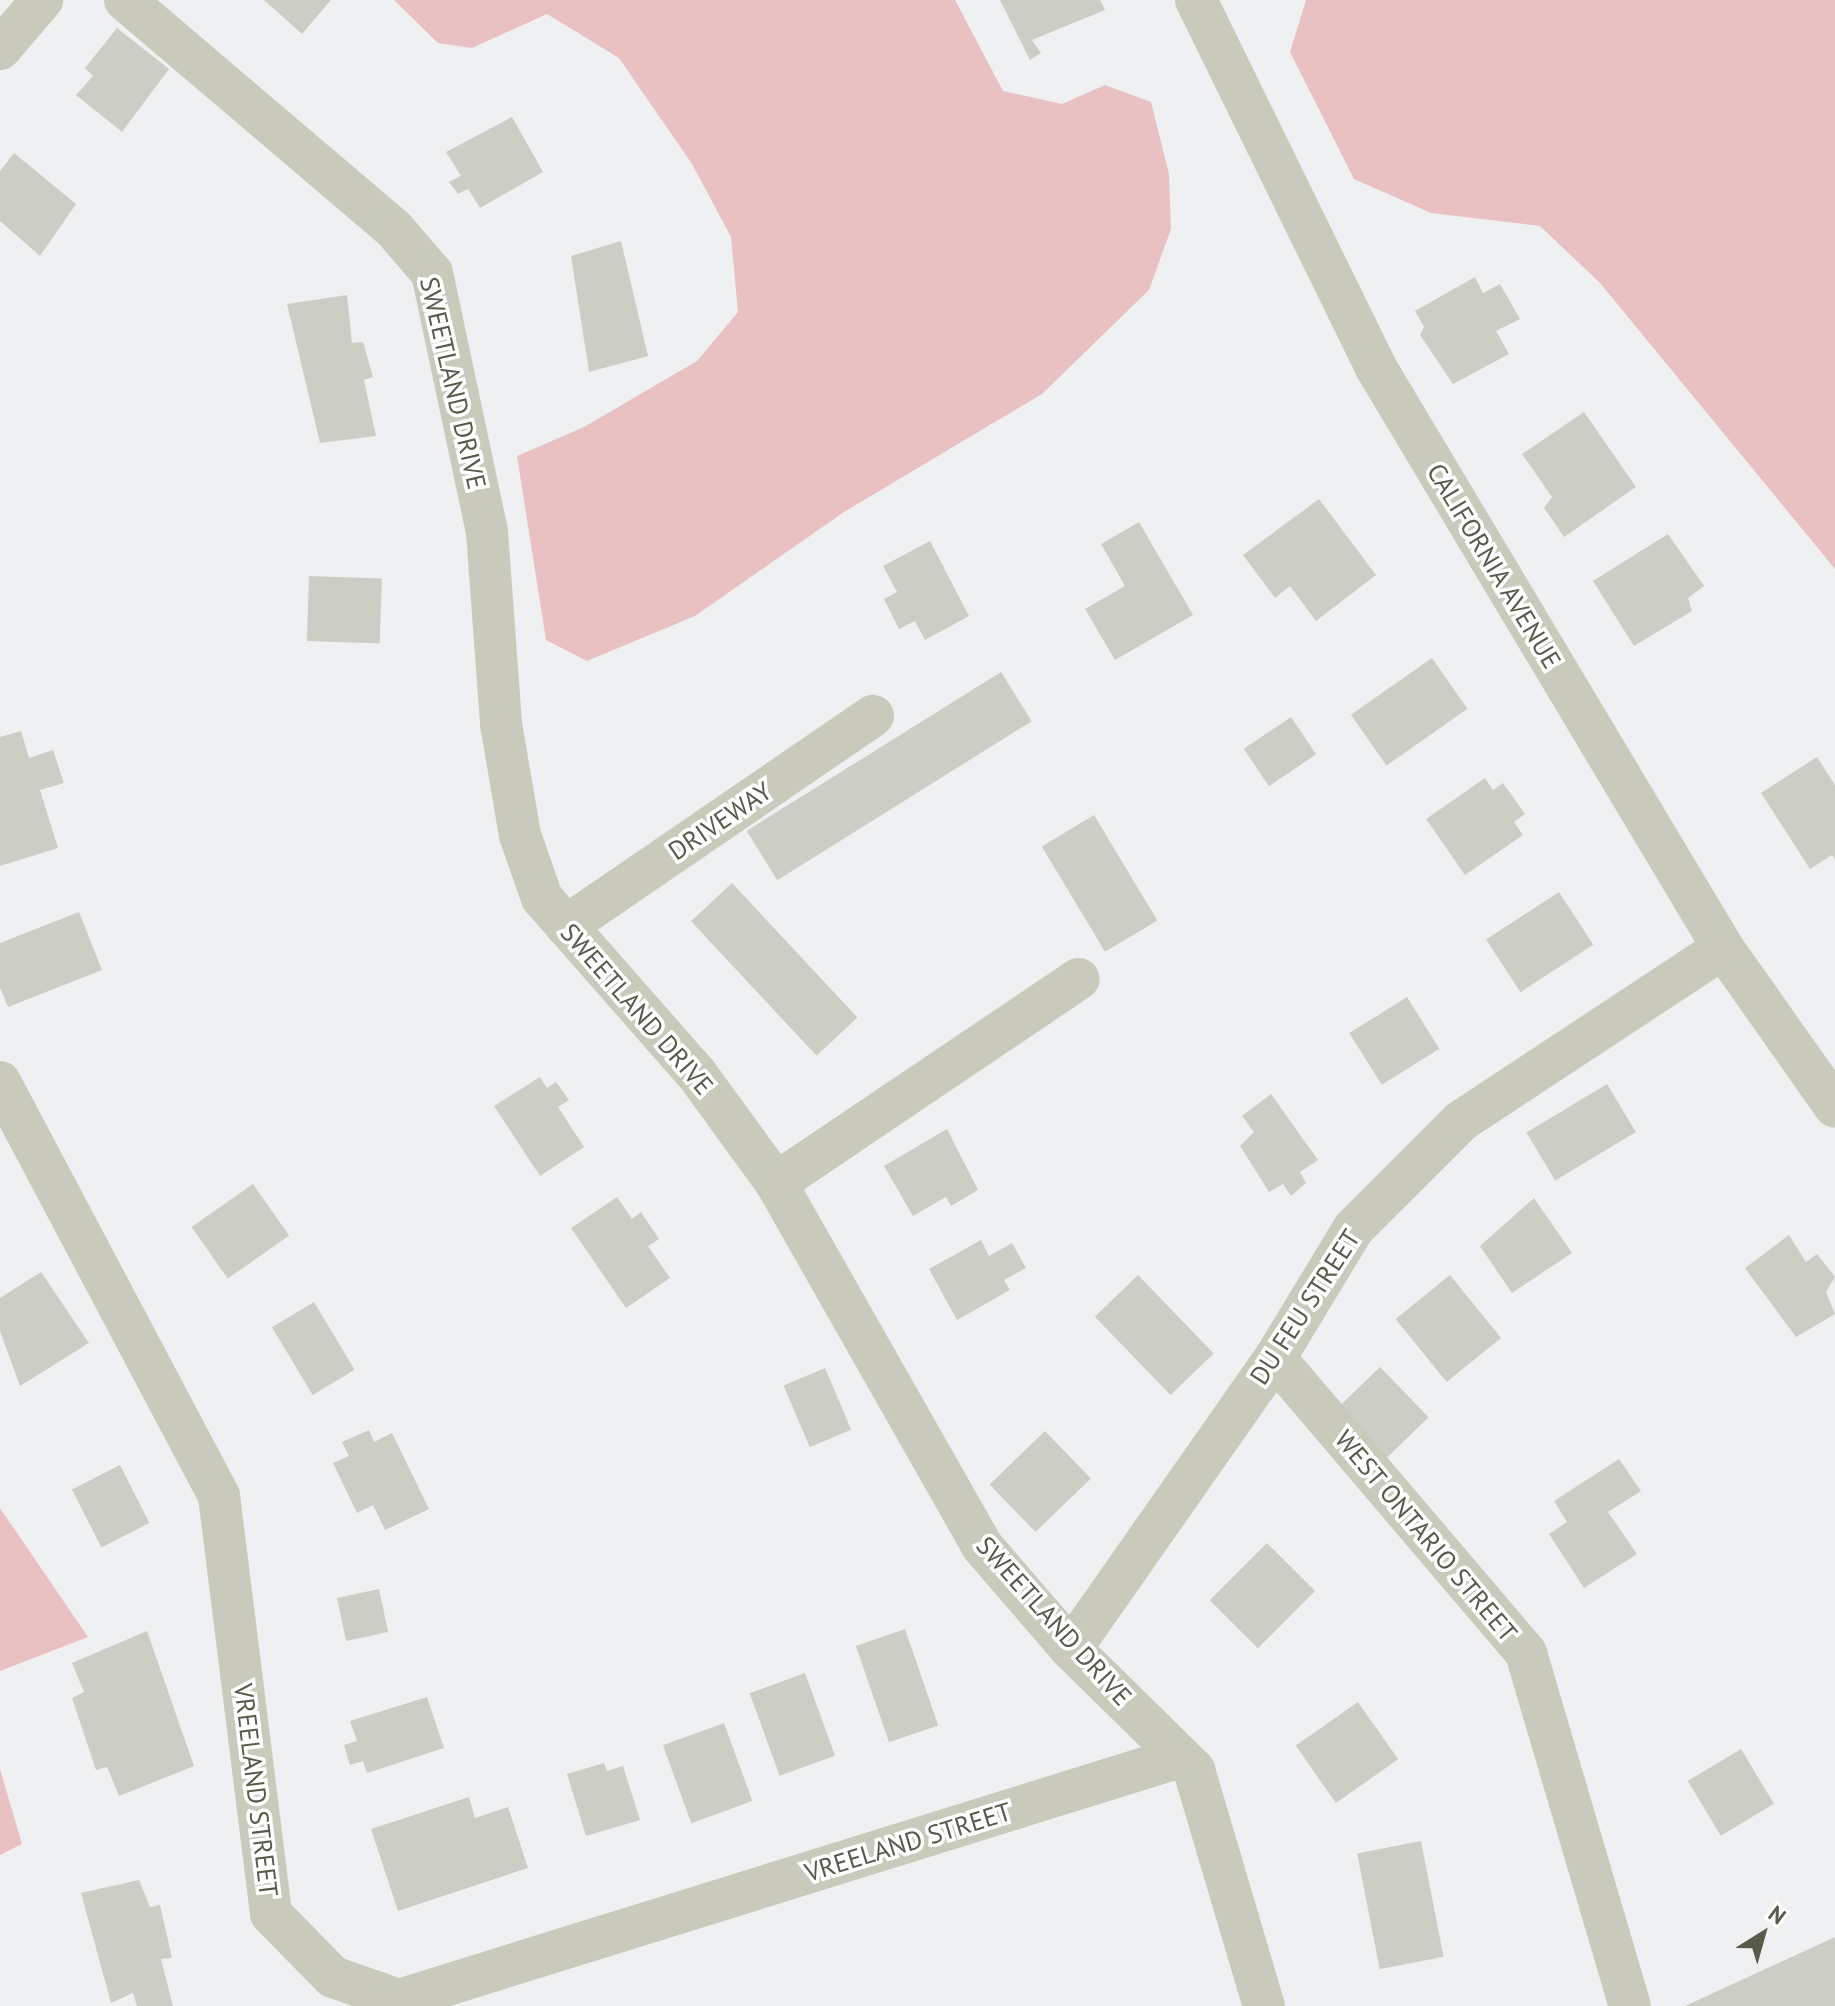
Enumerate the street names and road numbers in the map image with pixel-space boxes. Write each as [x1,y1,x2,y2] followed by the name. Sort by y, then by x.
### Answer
[413,274,493,492] street label: SWEETLAND DRIVE
[1420,457,1568,675] street label: CALIFORNIA AVENUE
[663,775,777,867] street label: DRIVEWAY
[554,917,720,1101] street label: SWEETLAND DRIVE
[1243,1224,1367,1390] street label: DU FEU STREET
[1328,1423,1524,1649] street label: WEST ONTARIO STREET
[970,1530,1138,1712] street label: SWEETLAND DRIVE
[227,1682,285,1898] street label: VREELAND STREET
[801,1796,1015,1888] street label: VREELAND STREET

